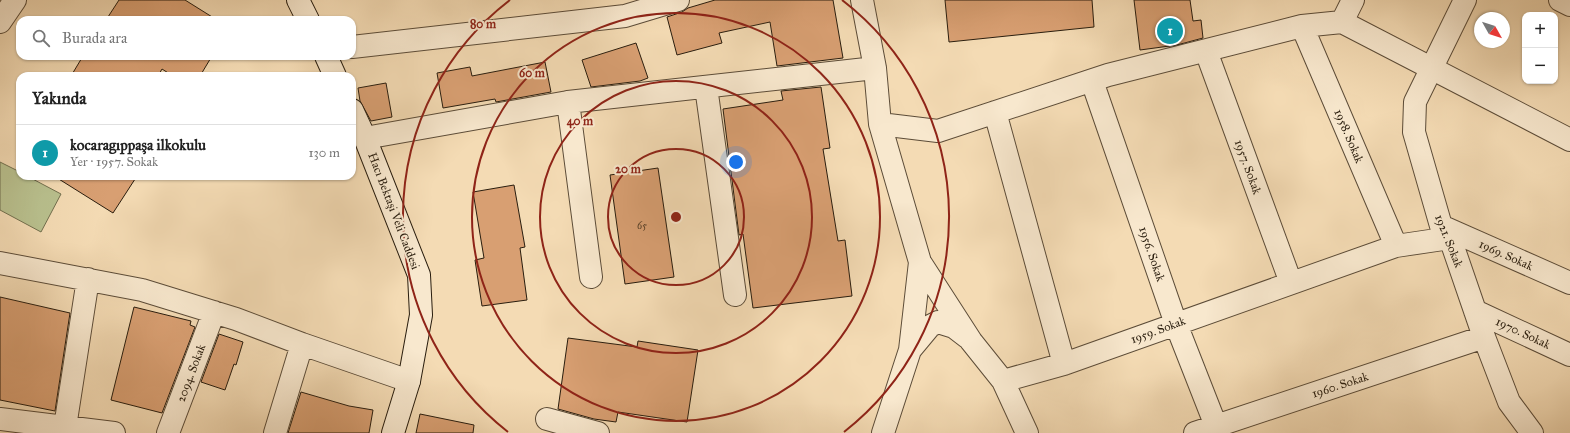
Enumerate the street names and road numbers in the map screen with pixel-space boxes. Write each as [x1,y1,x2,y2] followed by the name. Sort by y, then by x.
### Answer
[1331,107,1367,166] street label: 1958. Sokak
[1232,138,1265,197] street label: 1957. Sokak
[365,151,423,272] street label: Hacı Bektaşi Veli Caddesi
[1432,212,1466,270] street label: 1921. Sokak
[1136,225,1168,284] street label: 1956. Sokak
[1477,237,1536,273] street label: 1969. Sokak
[1129,313,1188,346] street label: 1959. Sokak
[1493,314,1553,352] street label: 1970. Sokak
[174,342,209,404] street label: 2094. Sokak
[1310,369,1370,401] street label: 1960. Sokak

